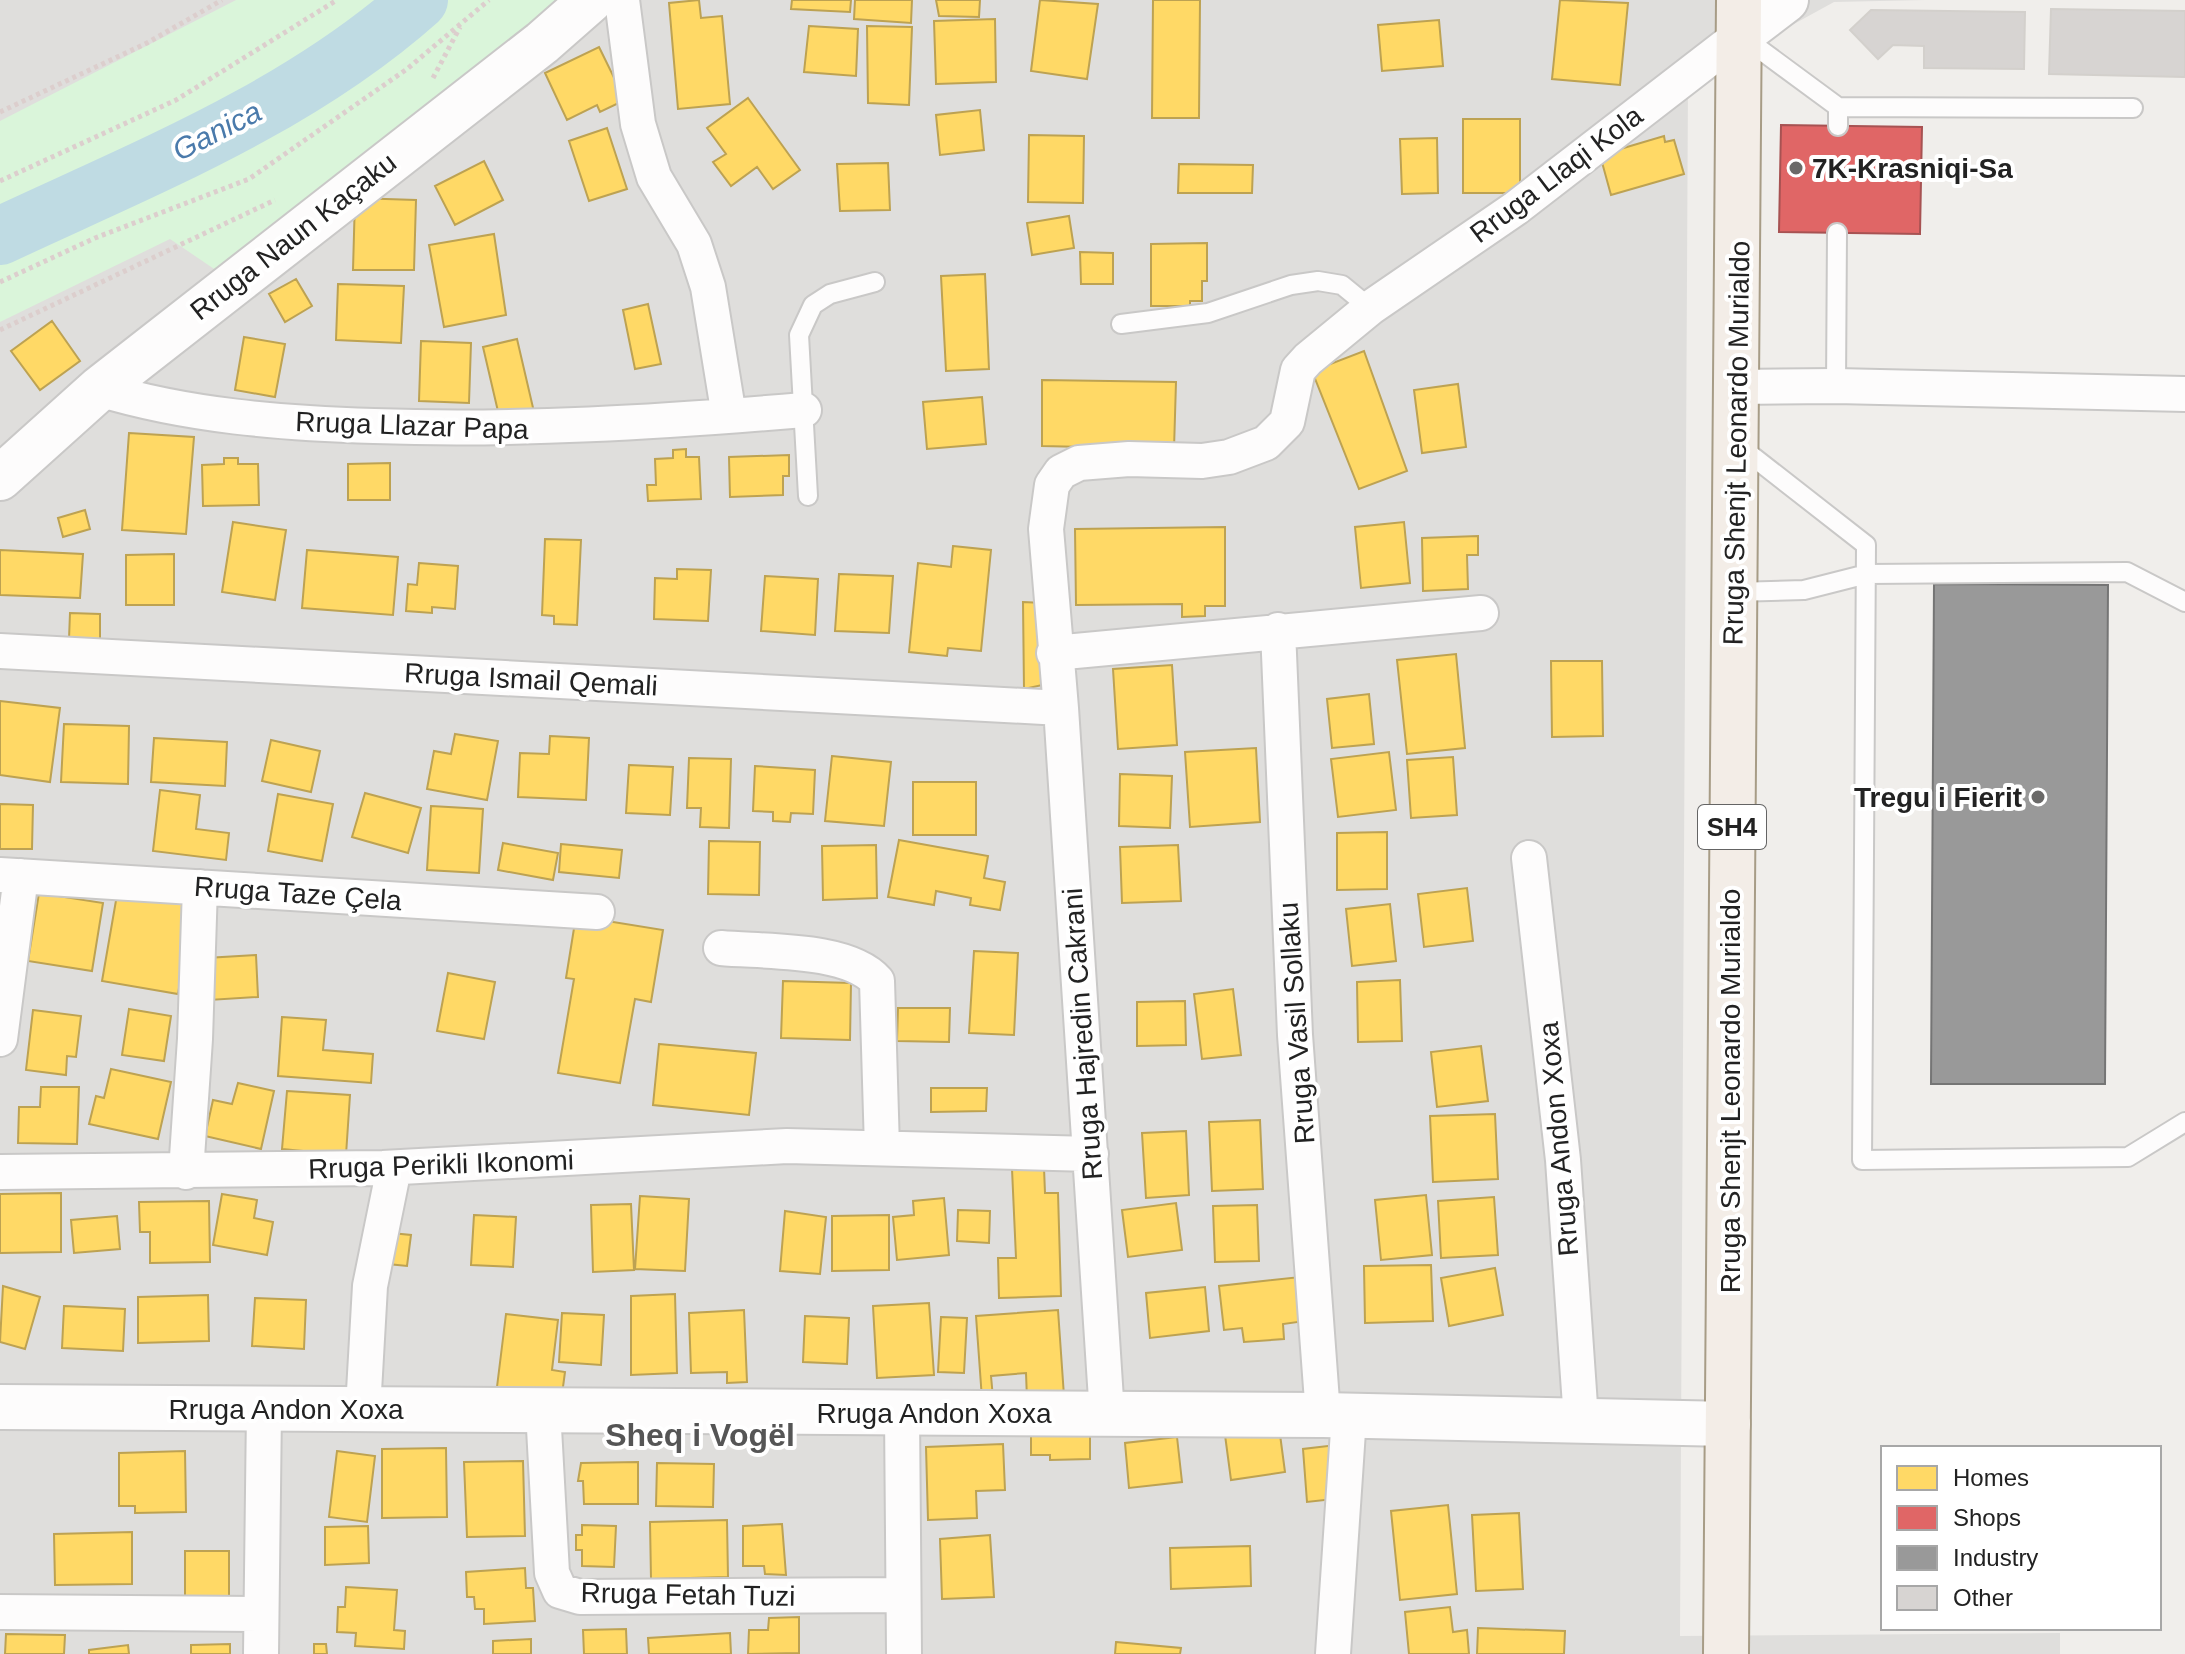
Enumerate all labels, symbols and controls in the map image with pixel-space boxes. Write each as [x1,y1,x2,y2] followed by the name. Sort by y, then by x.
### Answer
[167,94,267,167] water label: Ganica
[1464,99,1649,249] street label: Rruga Llaqi Kola
[184,147,402,326] street label: Rruga Naun Kaçaku
[1812,153,2013,184] place label: 7K-Krasniqi-Sa
[1787,159,1805,177] marker: 7K-Krasniqi-Sa
[1717,240,1756,646] street label: Rruga Shenjt Leonardo Murialdo
[295,406,530,445] street label: Rruga Llazar Papa
[404,657,658,702] street label: Rruga Ismail Qemali
[1854,782,2022,813] place label: Tregu i Fierit
[2029,788,2047,806] marker: Tregu i Fierit
[1698,805,1766,849] road number: SH4
[193,871,403,916] street label: Rruga Taze Çela
[1057,887,1108,1181] street label: Rruga Hajredin Cakrani
[1715,889,1746,1293] street label: Rruga Shenjt Leonardo Murialdo
[1273,901,1320,1145] street label: Rruga Vasil Sollaku
[1533,1020,1584,1257] street label: Rruga Andon Xoxa
[308,1144,575,1185] street label: Rruga Perikli Ikonomi
[168,1394,404,1425] street label: Rruga Andon Xoxa
[816,1398,1052,1429] street label: Rruga Andon Xoxa
[605,1417,795,1453] district label: Sheq i Vogël
[1881,1446,2161,1630] legend
[1953,1464,2029,1491] text: Homes
[1953,1504,2021,1531] text: Shops
[1953,1544,2038,1571] text: Industry
[580,1577,796,1612] street label: Rruga Fetah Tuzi
[1953,1584,2013,1611] text: Other

